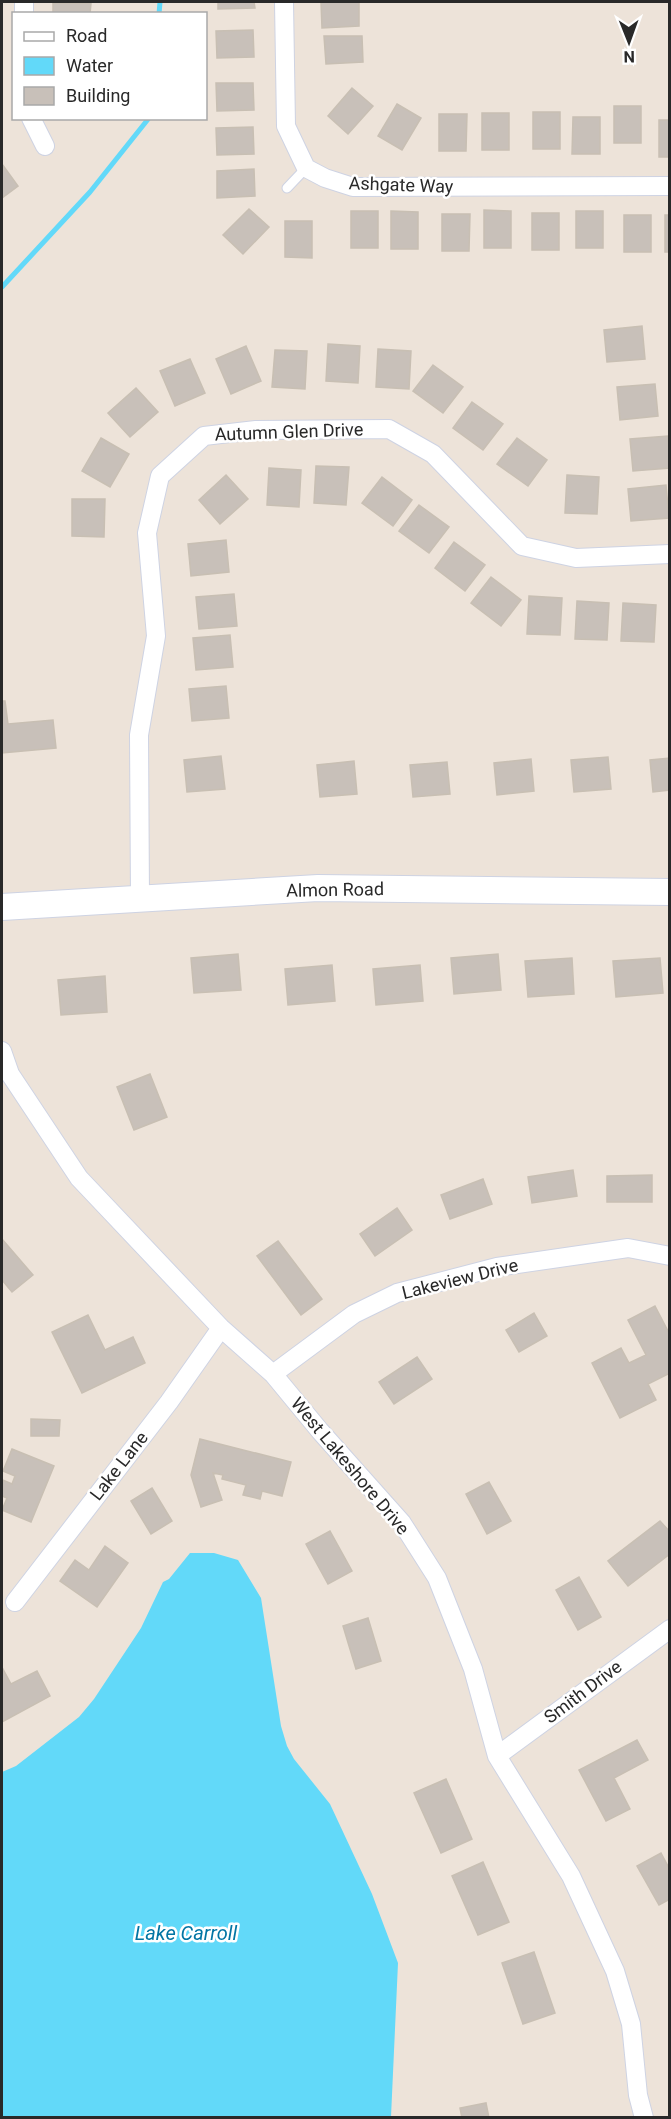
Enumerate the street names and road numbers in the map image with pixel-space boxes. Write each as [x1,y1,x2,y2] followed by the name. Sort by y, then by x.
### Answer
[348,172,454,197] street label: Ashgate Way
[214,418,364,445] street label: Autumn Glen Drive
[286,878,384,901] street label: Almon Road
[400,1254,520,1303] street label: Lakeview Drive
[287,1393,414,1539] street label: West Lakeshore Drive
[85,1427,152,1504] street label: Lake Lane
[540,1656,626,1728] street label: Smith Drive

